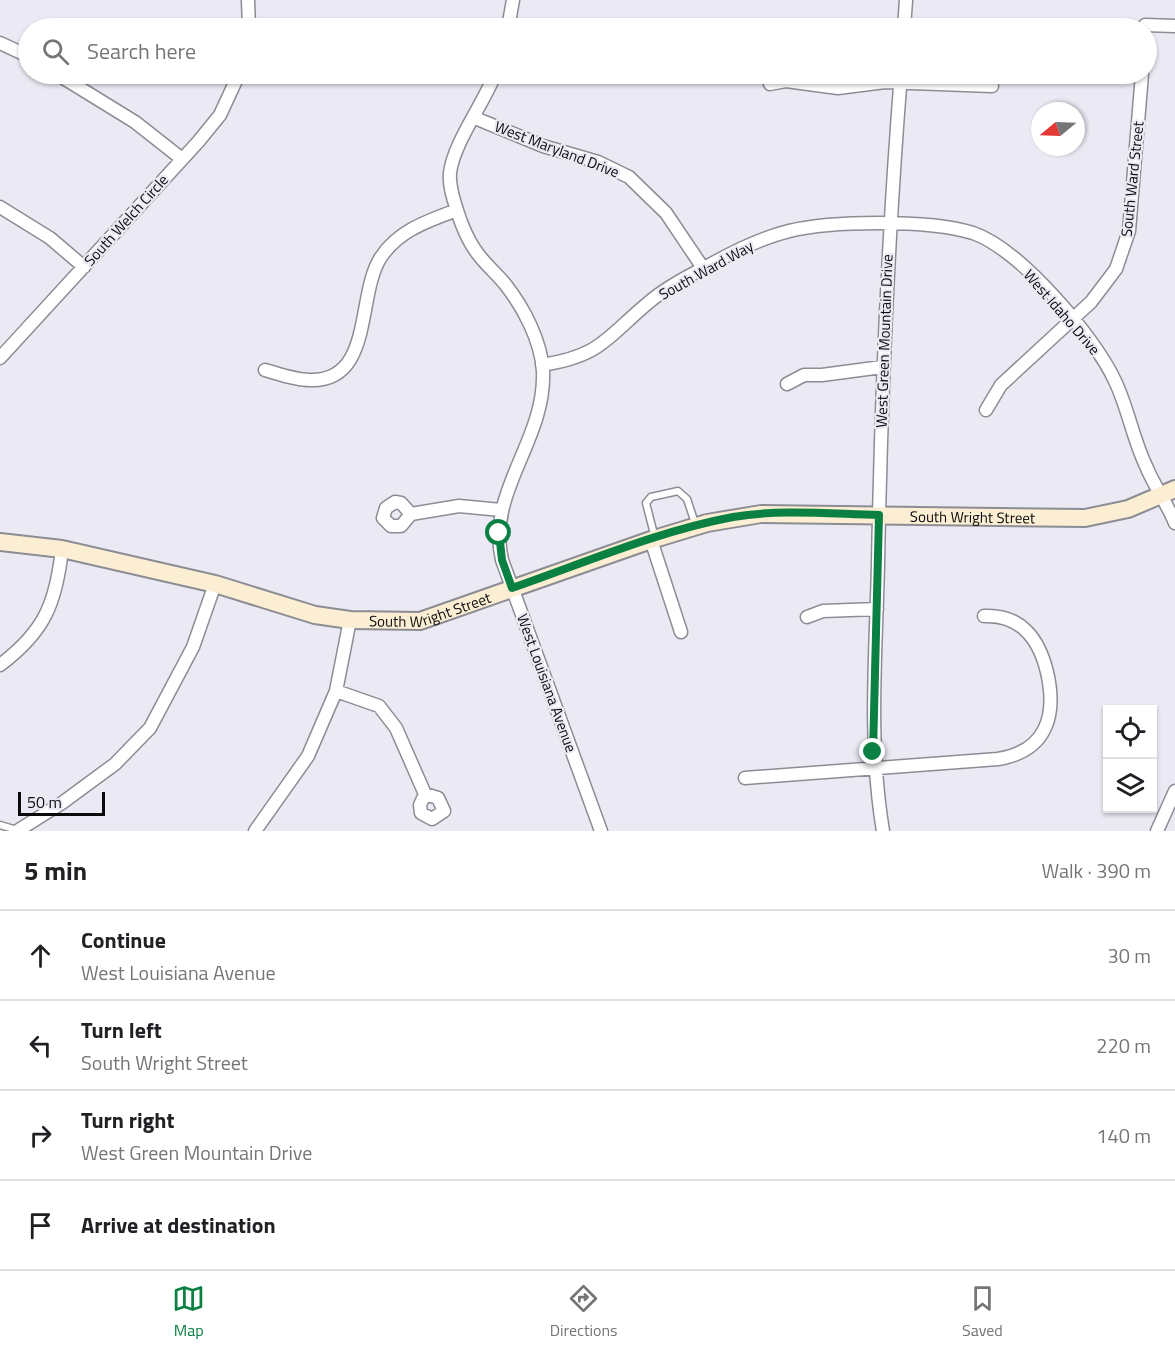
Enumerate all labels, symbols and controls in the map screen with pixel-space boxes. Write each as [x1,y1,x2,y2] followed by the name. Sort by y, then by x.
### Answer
[18,18,1157,84] search box
[87,34,196,68] text: Search here
[39,35,72,68] icon: search
[1031,102,1085,156] north arrow
[491,115,623,183] street label: West Maryland Drive
[1114,119,1150,238] street label: South Ward Street
[78,169,174,271] street label: South Welch Circle
[654,234,758,306] street label: South Ward Way
[869,254,899,428] street label: West Green Mountain Drive
[1018,264,1106,360] street label: West Idaho Drive
[910,504,1036,529] street label: South Wright Street
[485,519,511,545] route start
[369,585,495,633] street label: South Wright Street
[511,610,583,756] street label: West Louisiana Avenue
[1103,705,1157,813] map controls
[1103,705,1157,759] button: locate
[859,738,885,764] route end
[1103,759,1157,813] button: layers
[18,789,105,816] scale bar
[27,790,62,814] text: 50 m
[24,851,87,890] text: 5 min
[1042,855,1151,886] text: Walk · 390 m
[81,923,166,957] text: Continue
[24,939,57,972] icon: ahead
[1107,940,1151,971] text: 30 m
[81,957,276,988] text: West Louisiana Avenue
[81,1013,162,1047] text: Turn left
[24,1029,57,1062] icon: left
[1096,1030,1151,1061] text: 220 m
[81,1047,248,1078] text: South Wright Street
[81,1103,175,1137] text: Turn right
[24,1119,57,1152] icon: right
[1096,1120,1151,1151] text: 140 m
[81,1137,312,1168] text: West Green Mountain Drive
[81,1208,276,1242] text: Arrive at destination
[24,1209,57,1242] icon: arrive
[172,1282,205,1342] tab: Map
[550,1282,618,1342] tab: Directions
[962,1282,1003,1342] tab: Saved

